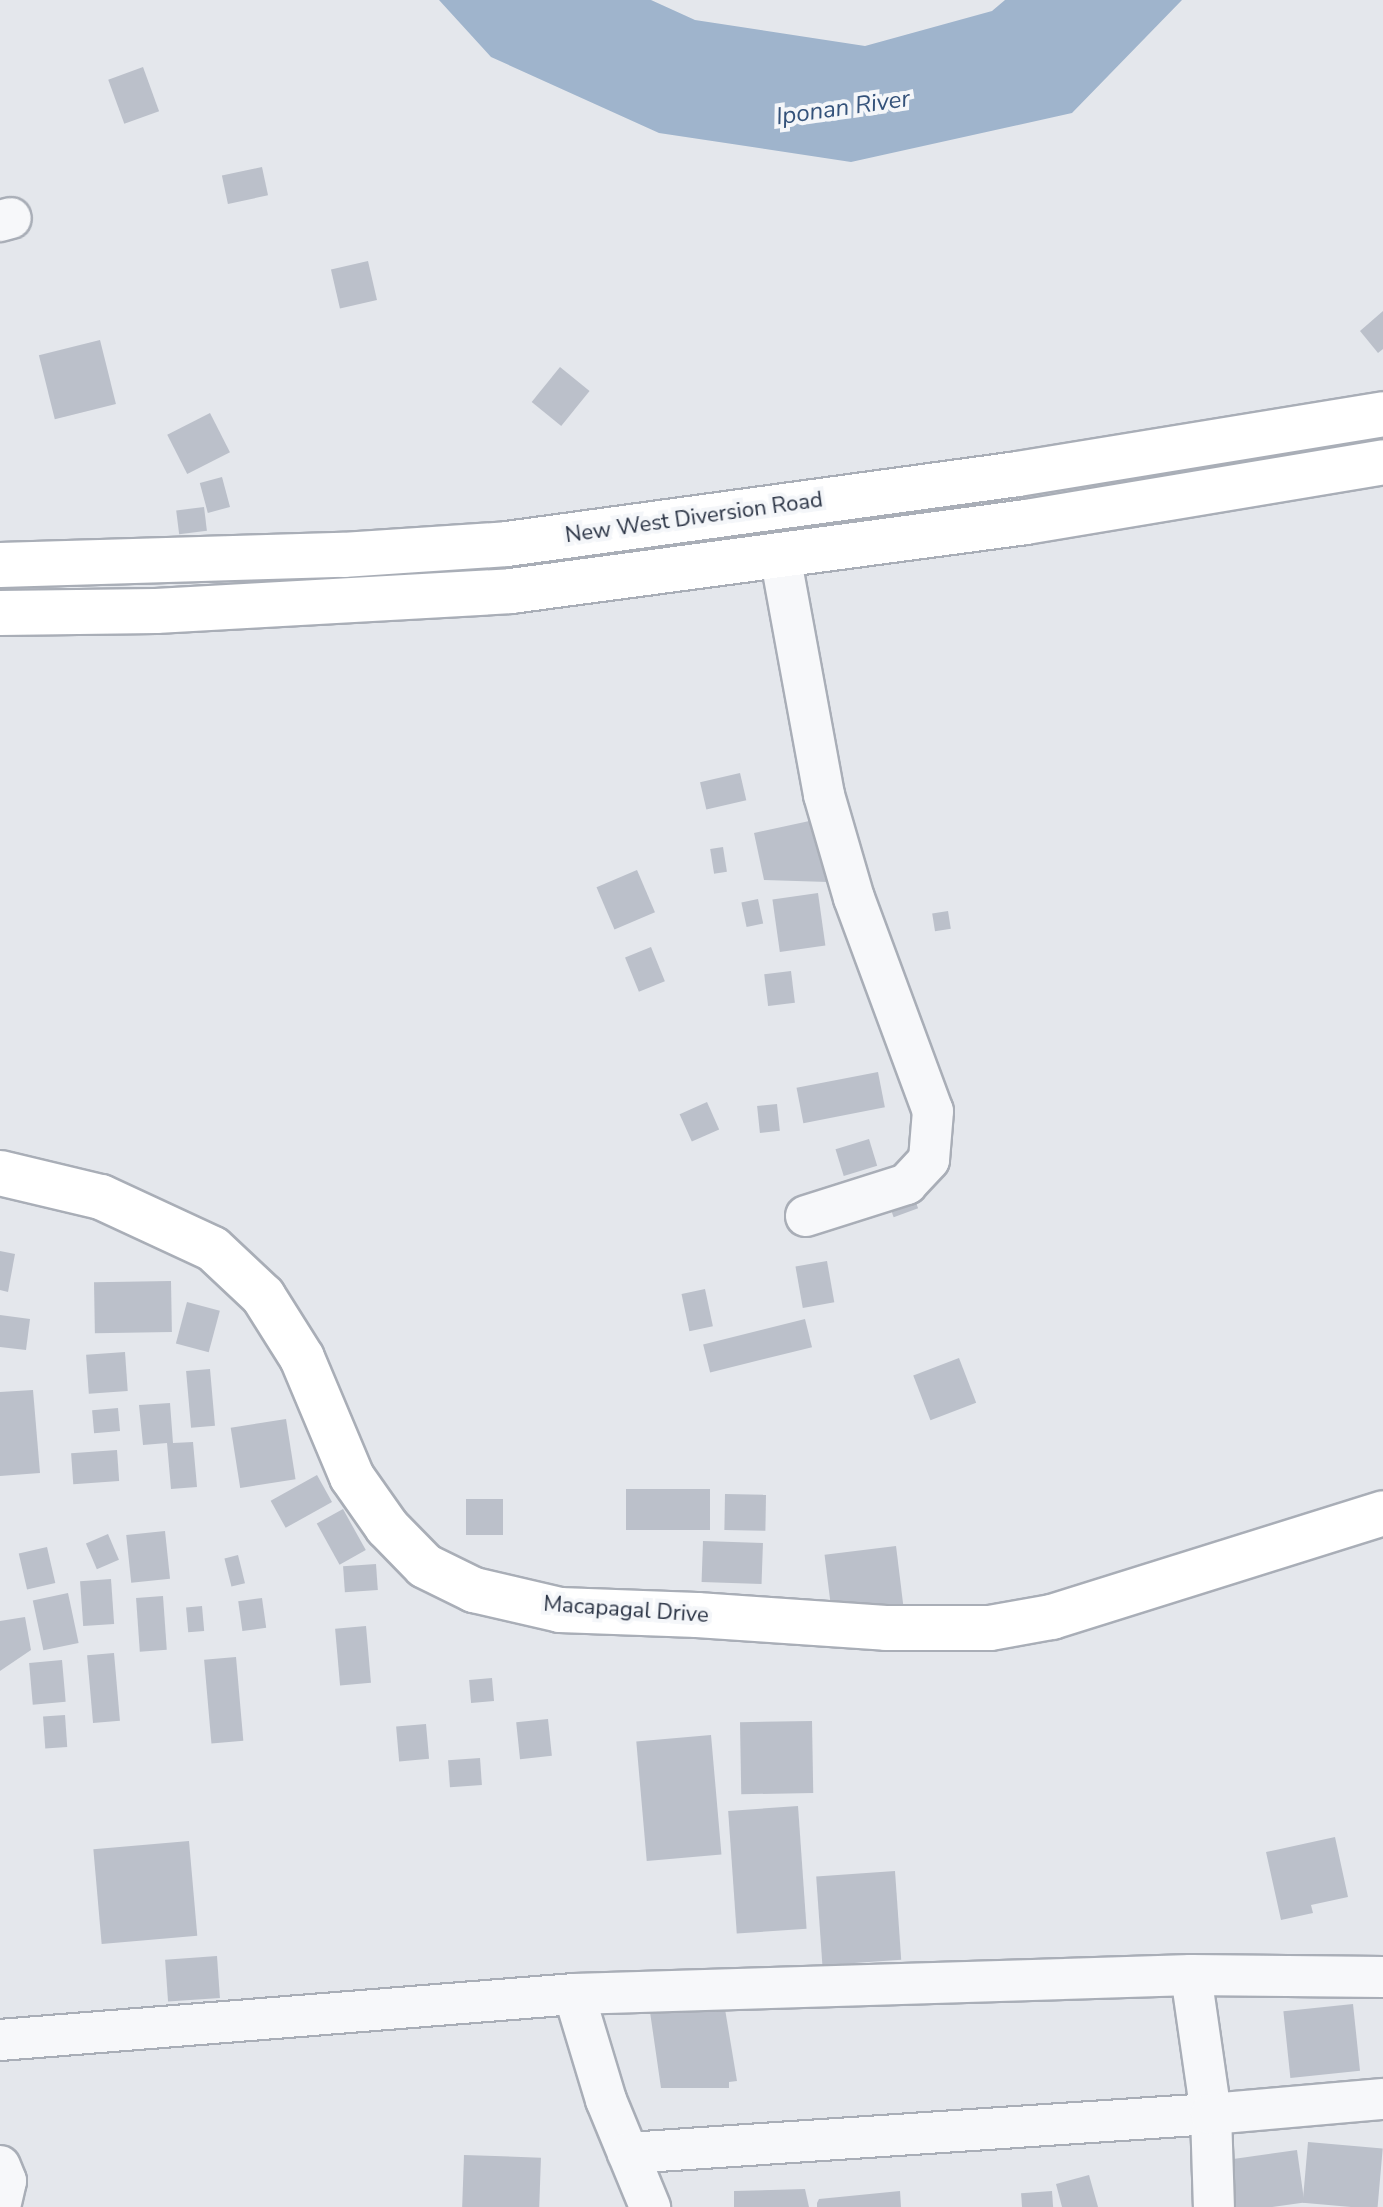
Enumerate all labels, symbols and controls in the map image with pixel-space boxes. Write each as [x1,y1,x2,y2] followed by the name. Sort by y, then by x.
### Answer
[774,84,912,132] water label: Iponan River
[564,487,824,549] street label: New West Diversion Road
[542,1591,710,1629] street label: Macapagal Drive

